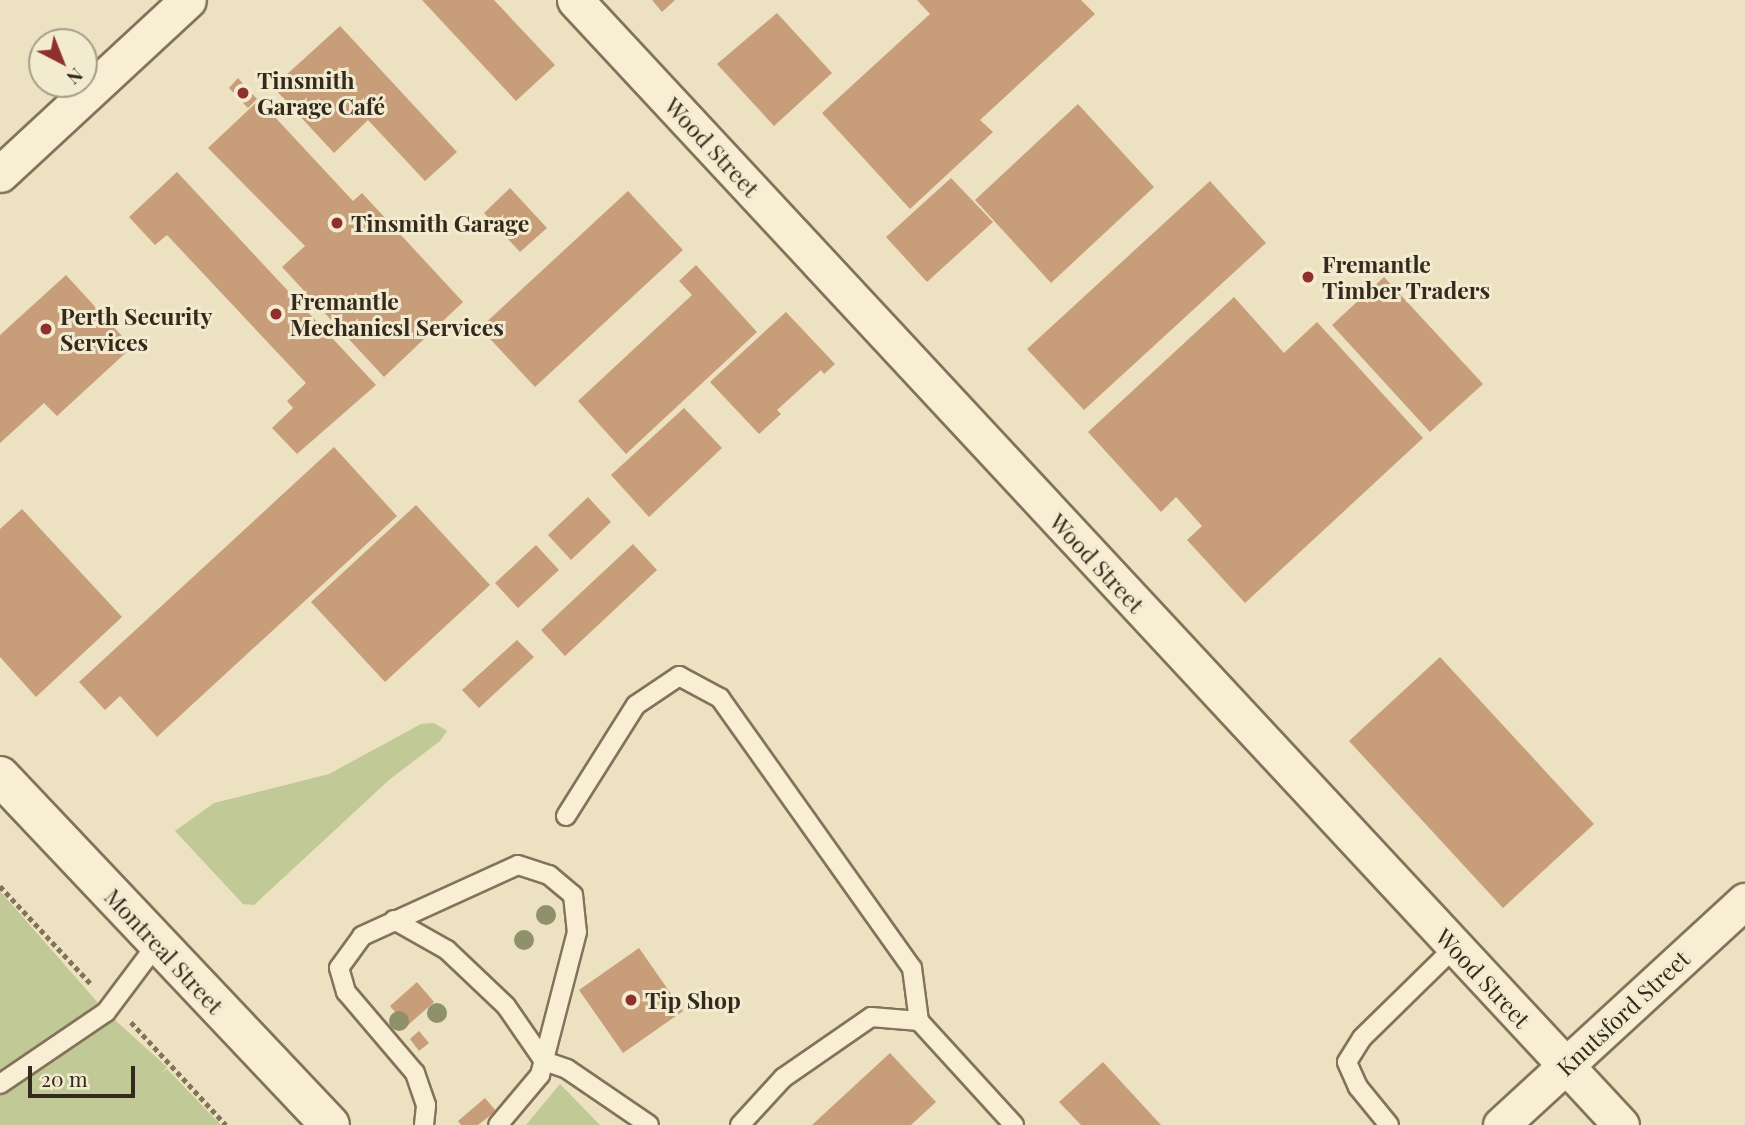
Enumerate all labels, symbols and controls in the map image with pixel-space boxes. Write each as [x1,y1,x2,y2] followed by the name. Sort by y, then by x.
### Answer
[28,28,98,98] north arrow
[62,63,90,91] text: N
[257,66,385,120] place label: Tinsmith Garage Café
[235,85,251,101] marker: Tinsmith Garage Café
[659,92,765,202] street label: Wood Street
[351,209,529,237] place label: Tinsmith Garage
[329,215,345,231] marker: Tinsmith Garage
[1322,250,1491,304] place label: Fremantle Timber Traders
[1300,269,1316,285] marker: Fremantle Timber Traders
[290,287,504,341] place label: Fremantle Mechanicsl Services
[60,302,212,356] place label: Perth Security Services
[268,306,284,322] marker: Fremantle Mechanicsl Services
[38,321,54,337] marker: Perth Security Services
[1044,508,1150,618] street label: Wood Street
[99,883,229,1019] street label: Montreal Street
[1430,923,1536,1033] street label: Wood Street
[1551,945,1695,1081] street label: Knutsford Street
[645,986,741,1014] place label: Tip Shop
[623,992,639,1008] marker: Tip Shop
[32,1052,138,1096] scale bar
[41,1064,88,1092] text: 20 m

